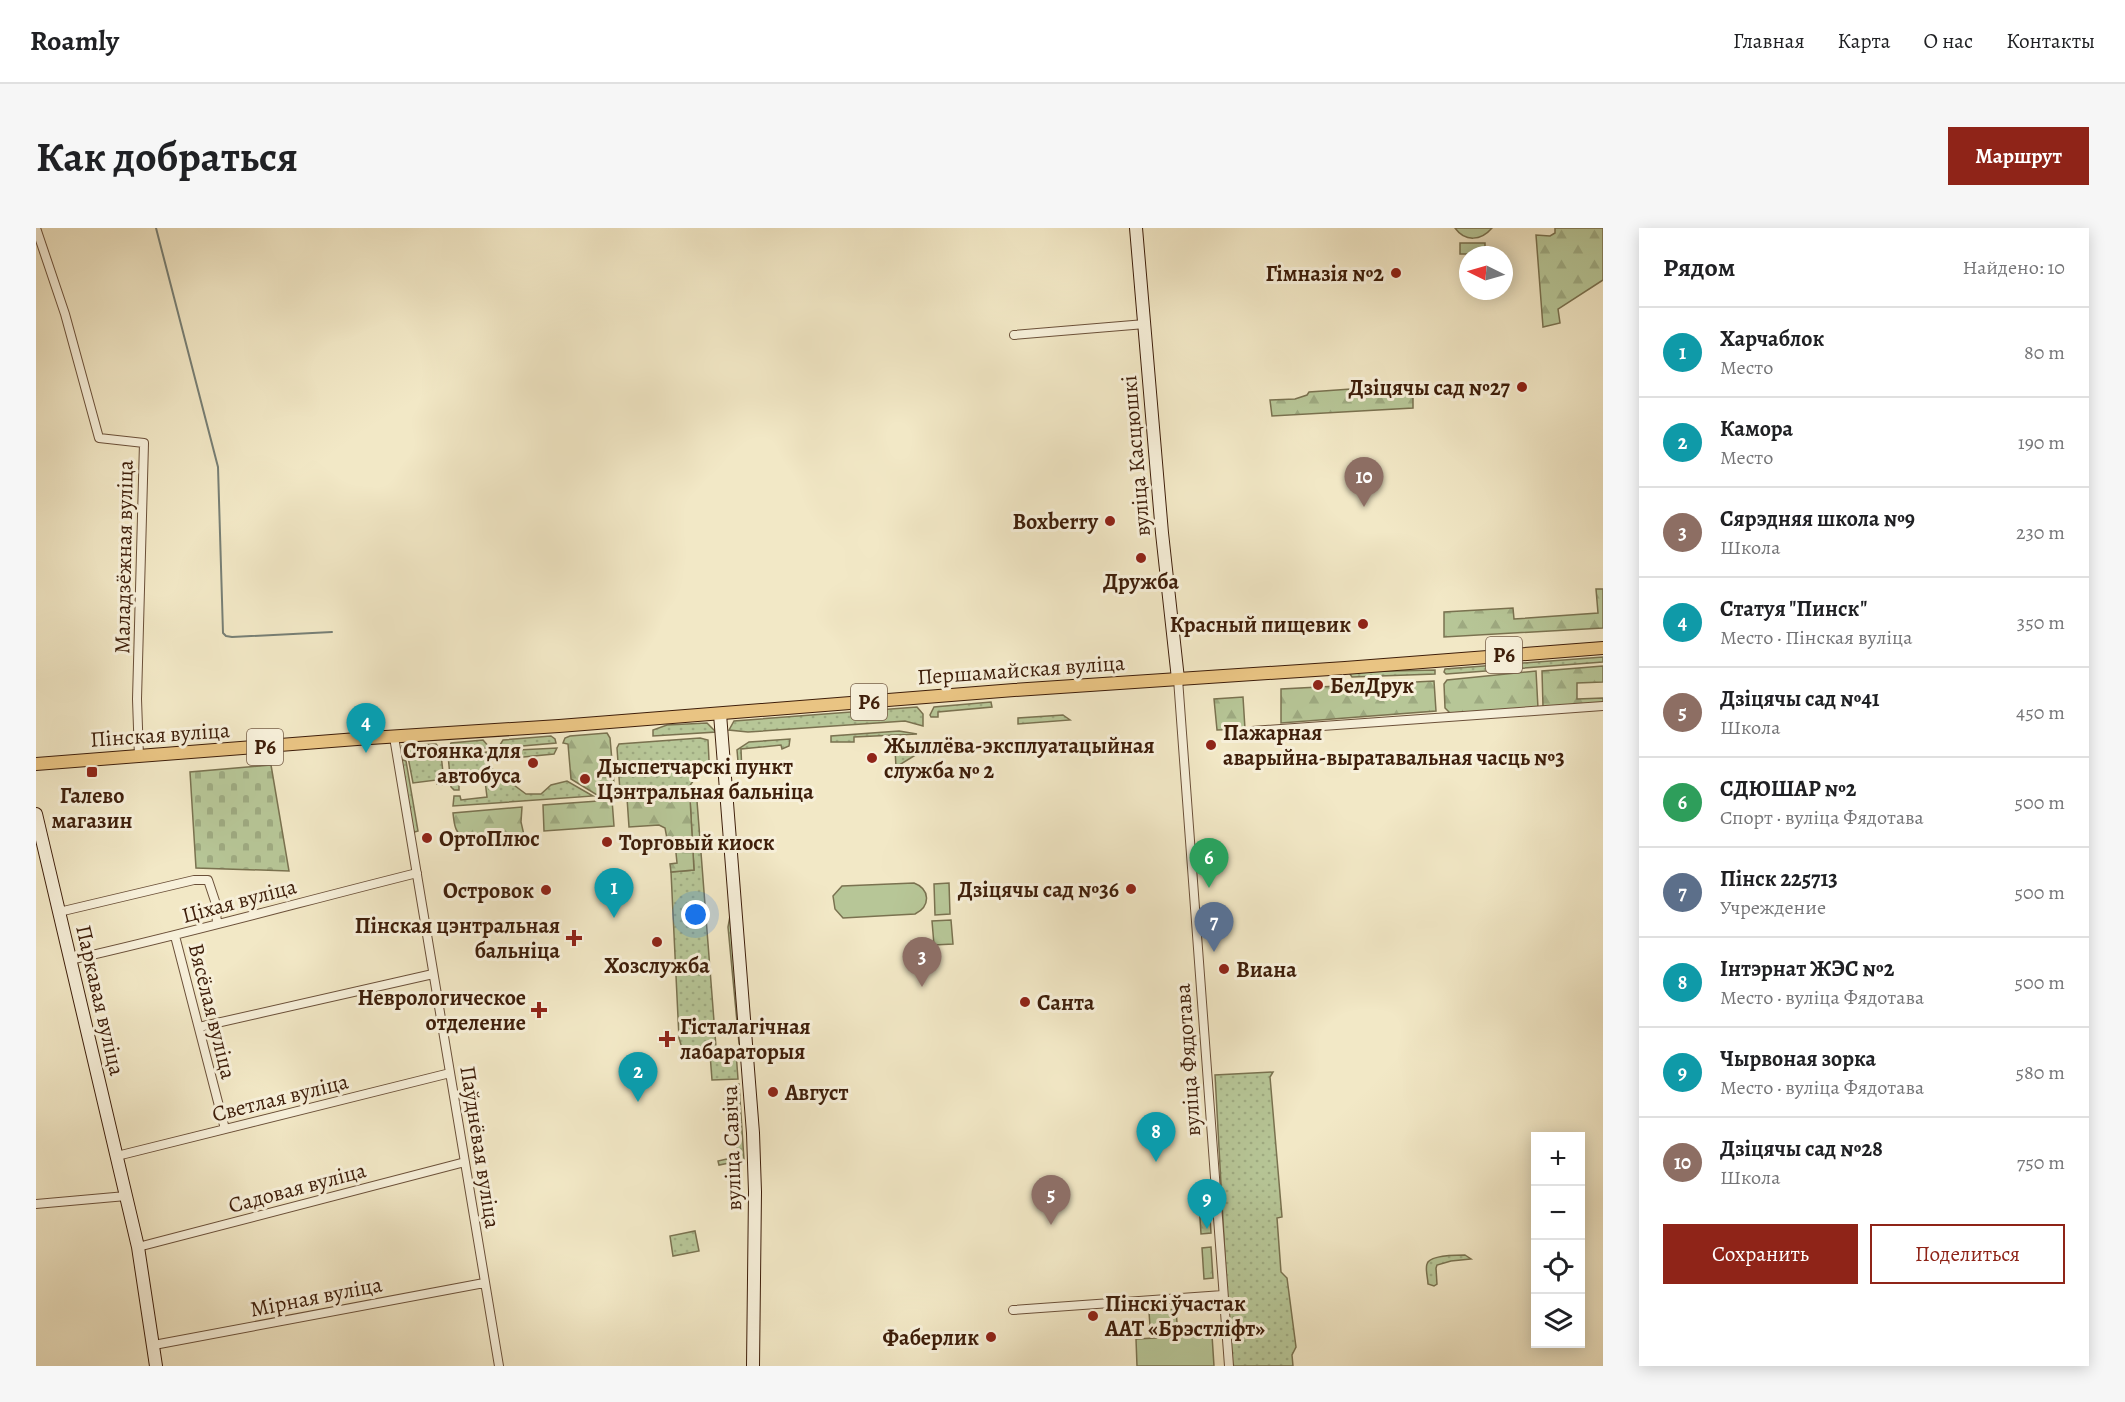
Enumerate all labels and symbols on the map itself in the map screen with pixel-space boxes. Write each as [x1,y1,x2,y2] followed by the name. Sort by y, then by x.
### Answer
[1459,246,1513,300] north arrow
[1265,259,1384,289] place label: Гімназія №2
[1389,266,1403,280] marker: Гімназія №2
[1348,373,1511,403] place label: Дзіцячы сад №27
[1114,374,1158,538] street label: вуліца Касцюшкі
[1515,380,1529,394] marker: Дзіцячы сад №27
[1344,458,1384,507] pin: 10
[107,459,141,654] street label: Маладзёжная вуліца
[1012,507,1099,537] place label: Boxberry
[1103,514,1117,528] marker: Boxberry
[1134,551,1148,565] marker: Дружба
[1103,567,1180,597] place label: Дружба
[1170,610,1351,640] place label: Красный пищевик
[1356,617,1370,631] marker: Красный пищевик
[1486,637,1522,673] road number: Р6
[916,648,1127,692] street label: Першамайская вуліца
[1330,671,1414,701] place label: БелДрук
[1311,678,1325,692] marker: БелДрук
[851,684,887,720] road number: Р6
[346,704,386,753] pin: 4
[89,715,232,755] street label: Пінская вуліца
[1223,718,1565,773] place label: Пажарная аварыйна-выратавальная часць №3
[247,729,283,765] road number: Р6
[884,731,1155,786] place label: Жыллёва-эксплуатацыйная служба № 2
[403,736,522,791] place label: Стоянка для автобуса
[1204,738,1218,752] marker: Пажарная аварыйна-выратавальная часць №3
[865,751,879,765] marker: Жыллёва-эксплуатацыйная служба № 2
[597,752,814,807] place label: Дыспетчарскі пункт Цэнтральная бальніца
[526,756,540,770] marker: Стоянка для автобуса
[85,765,99,779] marker: Галево магазин
[578,772,592,786] marker: Дыспетчарскі пункт Цэнтральная бальніца
[52,781,132,836] place label: Галево магазин
[439,824,540,854] place label: ОртоПлюс
[619,828,775,858] place label: Торговый киоск
[420,831,434,845] marker: ОртоПлюс
[600,835,614,849] marker: Торговый киоск
[1190,838,1228,888] pin: 6
[594,868,634,918] pin: 1
[179,871,301,931] street label: Ціхая вуліца
[958,875,1119,905] place label: Дзіцячы сад №36
[443,876,534,906] place label: Островок
[1124,882,1138,896] marker: Дзіцячы сад №36
[539,883,553,897] marker: Островок
[681,900,710,929] your location
[1194,902,1234,952] pin: 7
[355,911,561,966] place label: Пінская цэнтральная бальніца
[68,922,132,1079] street label: Паркавая вуліца
[565,929,583,947] marker: Пінская цэнтральная бальніца
[650,935,664,949] marker: Хозслужба
[902,938,942,987] pin: 3
[181,940,244,1083] street label: Вясёлая вуліца
[604,951,710,981] place label: Хозслужба
[1236,955,1297,985] place label: Виана
[1217,962,1231,976] marker: Виана
[1168,982,1208,1137] street label: вуліца Фядотава
[358,983,526,1038] place label: Неврологическое отделение
[1037,988,1095,1018] place label: Санта
[1018,995,1032,1009] marker: Санта
[530,1001,548,1019] marker: Неврологическое отделение
[679,1012,811,1067] place label: Гісталагічная лабараторыя
[658,1030,676,1048] marker: Гісталагічная лабараторыя
[618,1052,658,1102] pin: 2
[452,1064,508,1231] street label: Паўднёвая вуліца
[209,1066,352,1129] street label: Светлая вуліца
[784,1078,849,1108] place label: Август
[715,1084,749,1211] street label: вуліца Савіча
[766,1085,780,1099] marker: Август
[1136,1112,1176,1162] pin: 8
[225,1155,370,1221] street label: Садовая вуліца
[1032,1176,1070,1225] pin: 5
[1188,1180,1226,1229] pin: 9
[248,1269,386,1324] street label: Мірная вуліца
[1104,1289,1265,1344] place label: Пінскі ўчастак ААТ «Брэстліфт»
[1086,1309,1100,1323] marker: Пінскі ўчастак ААТ «Брэстліфт»
[882,1323,979,1353] place label: Фаберлик
[984,1330,998,1344] marker: Фаберлик

